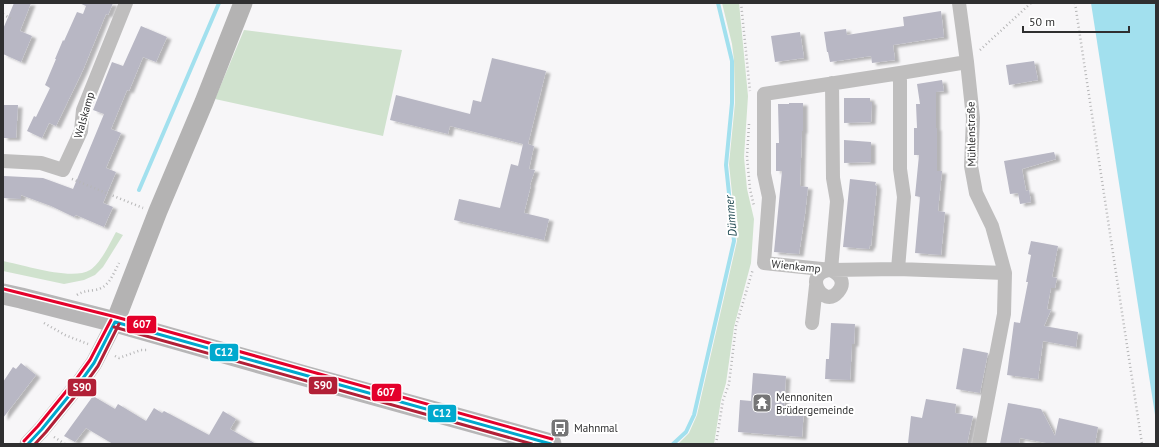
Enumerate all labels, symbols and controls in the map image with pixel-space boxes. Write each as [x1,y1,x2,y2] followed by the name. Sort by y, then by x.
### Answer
[1023,8,1129,34] scale bar
[1029,14,1055,29] text: 50 m
[71,90,97,140] street label: Walskamp
[963,101,979,167] street label: Mühlenstraße
[721,194,740,237] water label: Dümmer
[771,256,821,276] street label: Wienkamp
[126,315,157,334] line badge: 607
[133,317,151,331] text: 607
[209,343,239,362] line badge: C12
[215,345,233,359] text: C12
[308,376,338,395] line badge: S90
[67,378,97,397] line badge: S90
[314,378,332,392] text: S90
[73,380,91,394] text: S90
[371,383,402,402] line badge: 607
[377,385,395,399] text: 607
[776,390,854,417] place label: Mennoniten Brüdergemeinde
[751,392,773,414] temple icon: Mennoniten Brüdergemeinde
[427,404,457,423] line badge: C12
[433,406,451,420] text: C12
[549,417,571,439] bus stop icon: Mahnmal
[574,421,619,435] place label: Mahnmal

